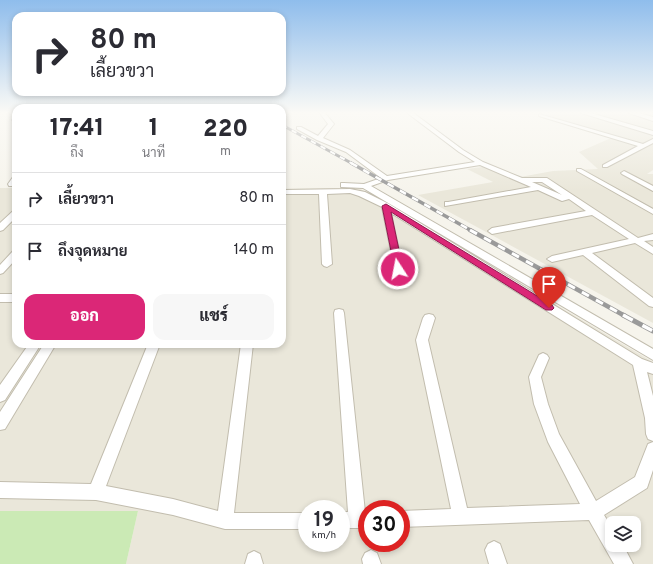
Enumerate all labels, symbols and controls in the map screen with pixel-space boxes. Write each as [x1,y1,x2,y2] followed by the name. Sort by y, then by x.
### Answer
[90,23,157,59] text: 80 m
[24,28,76,80] icon: right
[90,61,154,84] text: เลี้ยวขวา
[50,114,104,144] text: 17:41
[149,114,159,144] text: 1
[203,115,248,145] text: 220
[220,144,231,160] text: m
[70,146,84,162] text: ถึง
[142,146,165,162] text: นาที
[24,188,46,210] icon: right
[239,189,274,208] text: 80 m
[58,191,114,210] text: เลี้ยวขวา
[24,240,46,262] icon: arrive
[234,241,274,260] text: 140 m
[58,243,128,262] text: ถึงจุดหมาย
[377,248,419,290] position arrow
[532,267,566,308] pin
[538,273,560,295] icon: arrive
[24,294,145,340] button: ออก
[153,294,274,340] button: แชร์
[358,500,410,552] speed limit sign: 30
[314,508,334,534] text: 19
[605,516,641,552] map controls
[605,516,641,552] button: layers
[312,529,336,542] text: km/h

